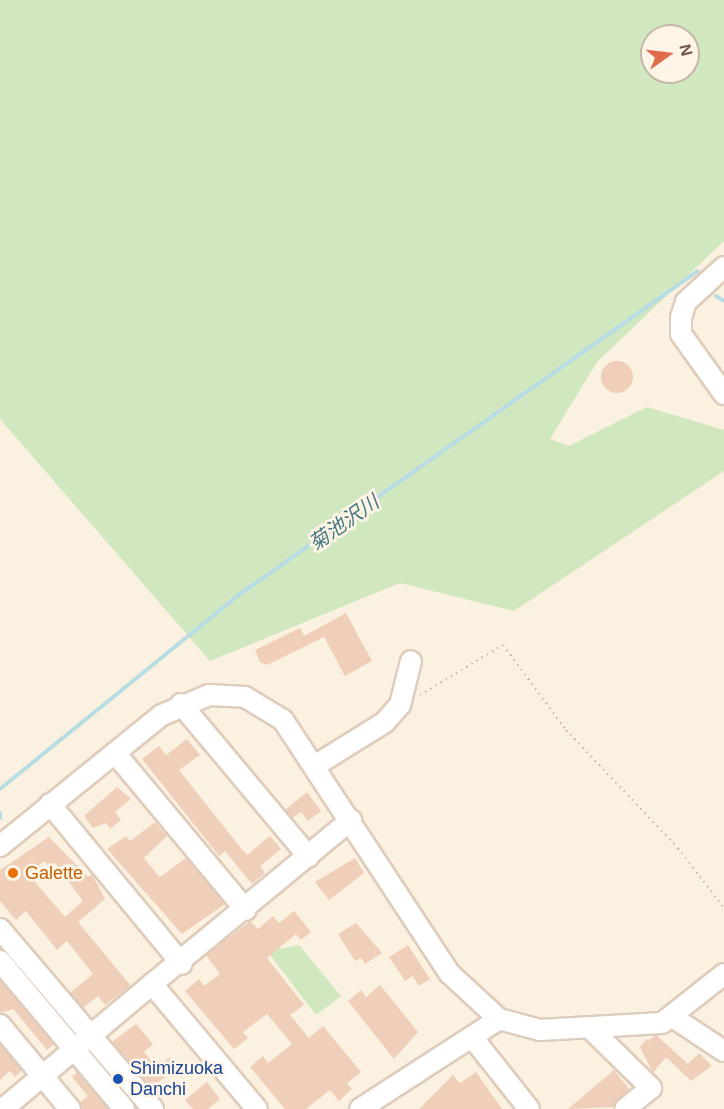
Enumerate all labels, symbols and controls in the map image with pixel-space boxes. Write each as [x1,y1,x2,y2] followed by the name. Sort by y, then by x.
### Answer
[640,24,700,84] north arrow
[676,42,696,58] text: N
[304,490,384,556] water label: 菊池沢川
[25,862,83,884] place label: Galette
[6,866,20,880] marker: Galette
[130,1058,223,1100] place label: Shimizuoka Danchi
[111,1072,125,1086] marker: Shimizuoka Danchi

